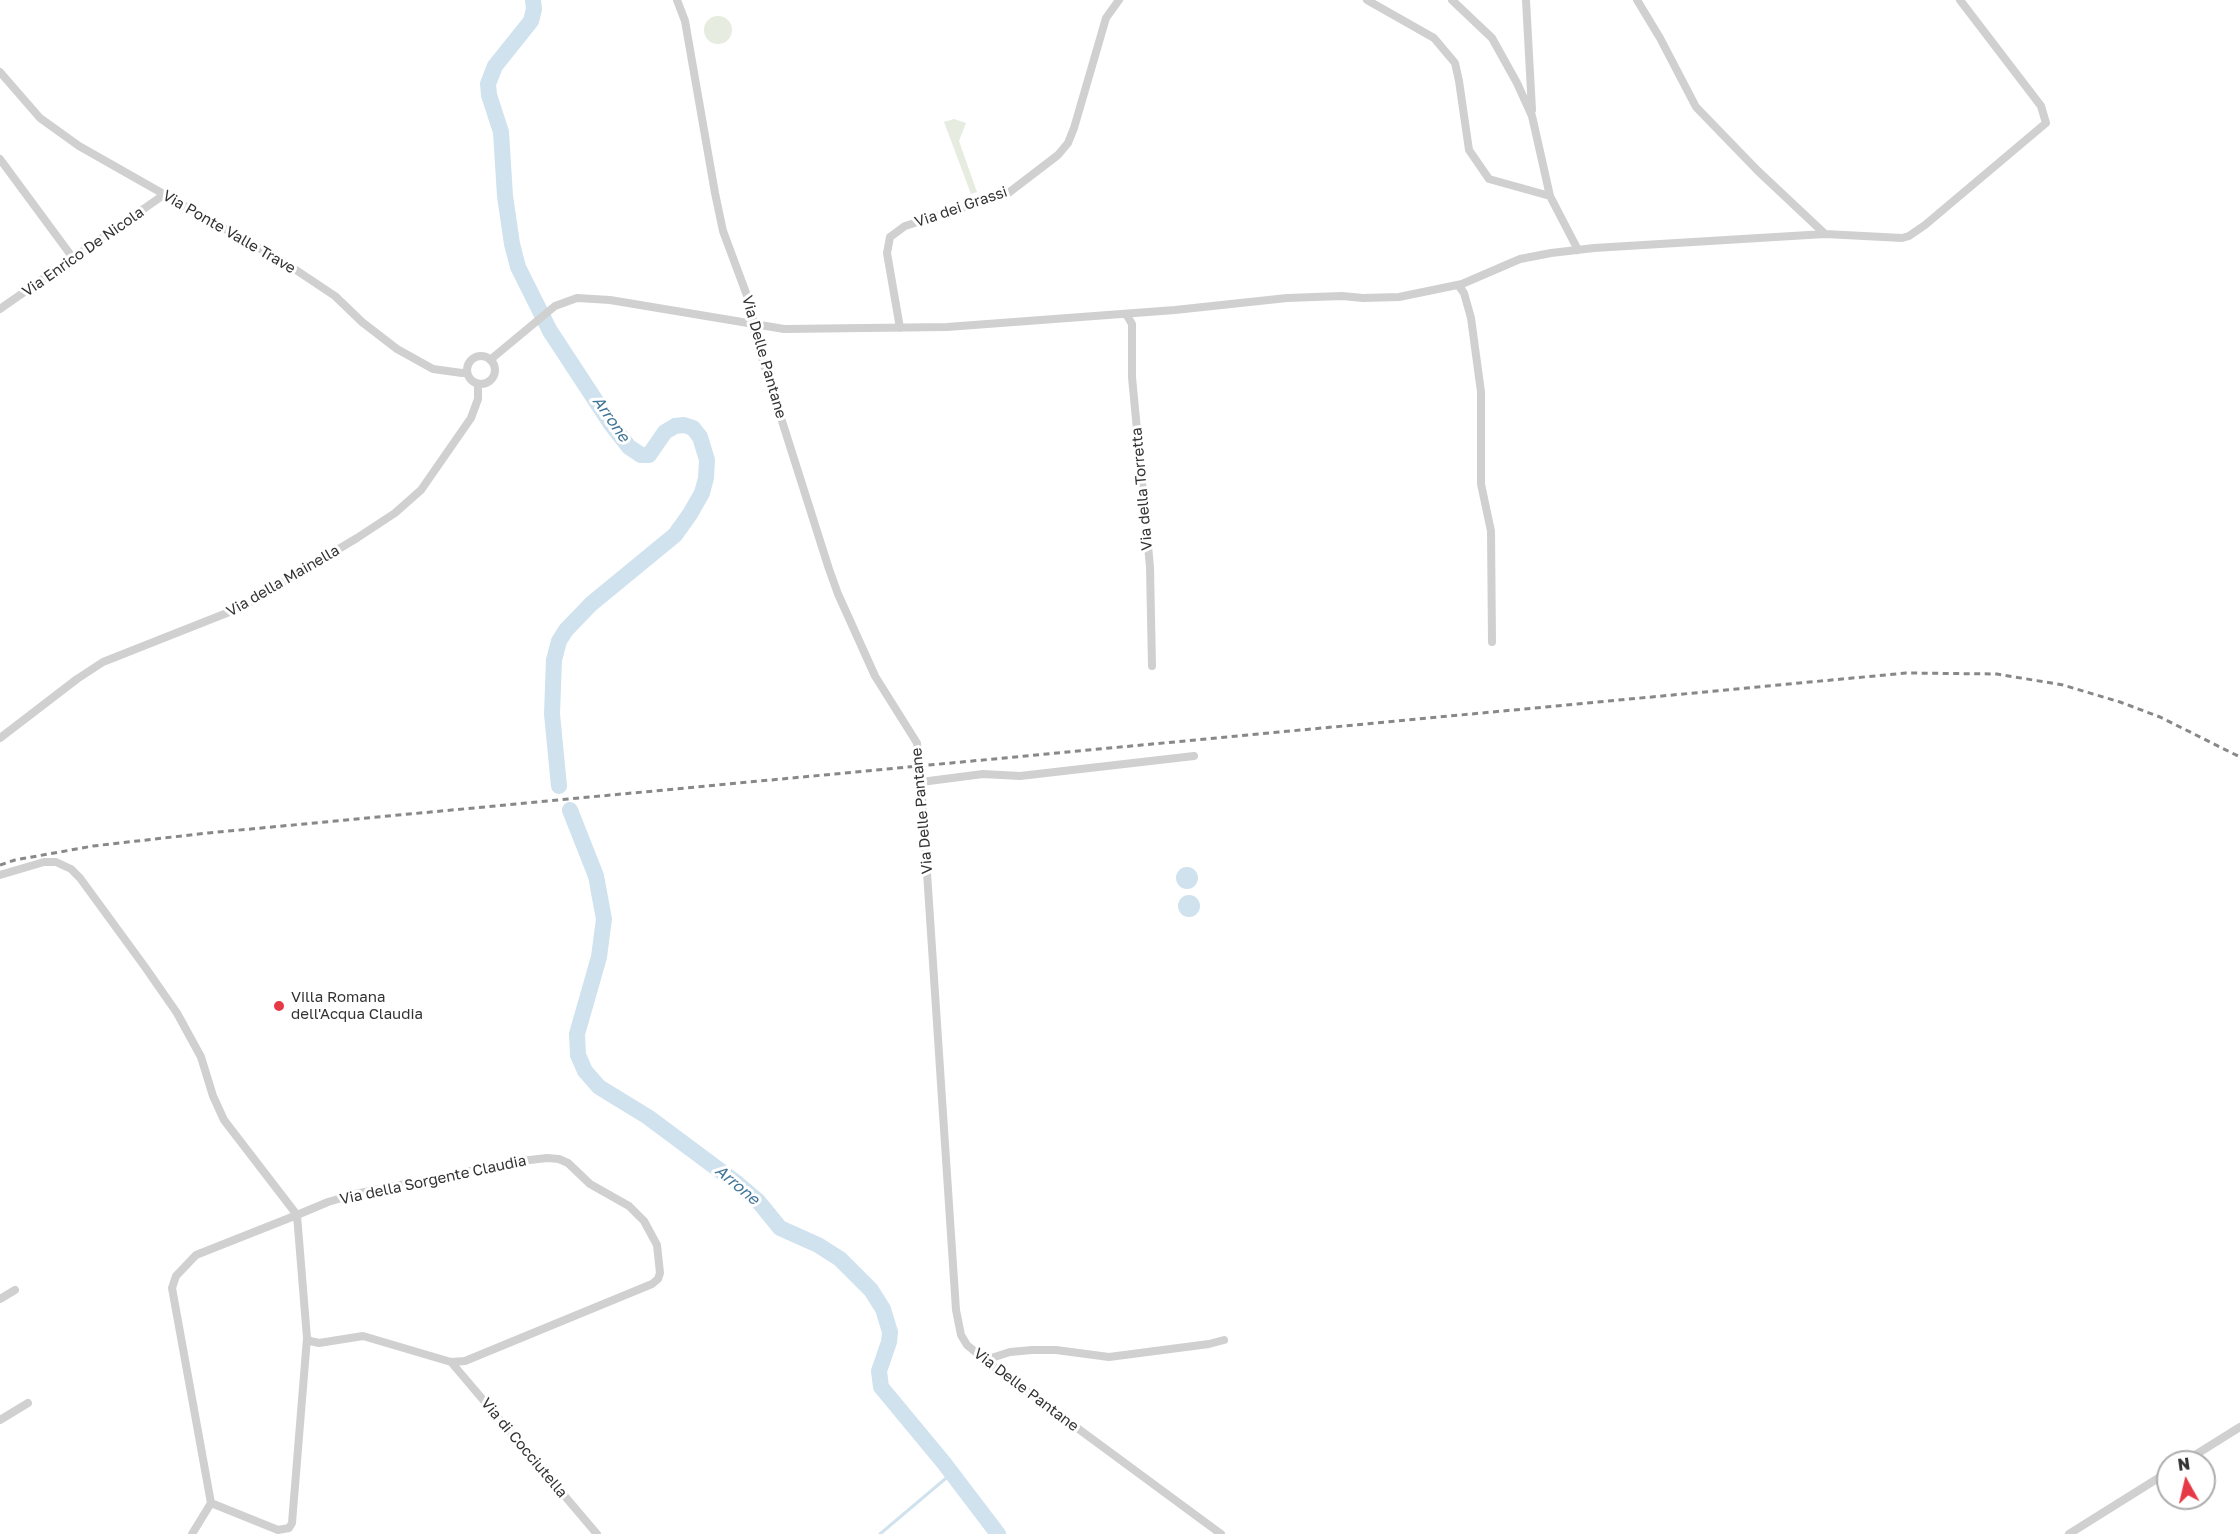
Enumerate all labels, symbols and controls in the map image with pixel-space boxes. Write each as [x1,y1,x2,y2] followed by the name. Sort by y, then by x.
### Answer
[912,183,1010,231] street label: Via dei Grassi
[159,187,299,277] street label: Via Ponte Valle Trave
[19,203,147,301] street label: Via Enrico De Nicola
[738,293,790,421] street label: Via Delle Pantane
[588,392,634,446] water label: Arrone
[1128,427,1156,551] street label: Via della Torretta
[223,541,343,621] street label: Via della Mainella
[907,747,937,875] street label: Via Delle Pantane
[291,988,423,1023] place label: Villa Romana dell'Acqua Claudia
[272,999,286,1013] marker: Villa Romana dell'Acqua Claudia
[338,1151,528,1209] street label: Via della Sorgente Claudia
[711,1161,763,1209] water label: Arrone
[970,1345,1082,1435] street label: Via Delle Pantane
[477,1394,571,1502] street label: Via di Cocciutella
[2156,1450,2216,1510] north arrow
[2176,1453,2191,1475] text: N

